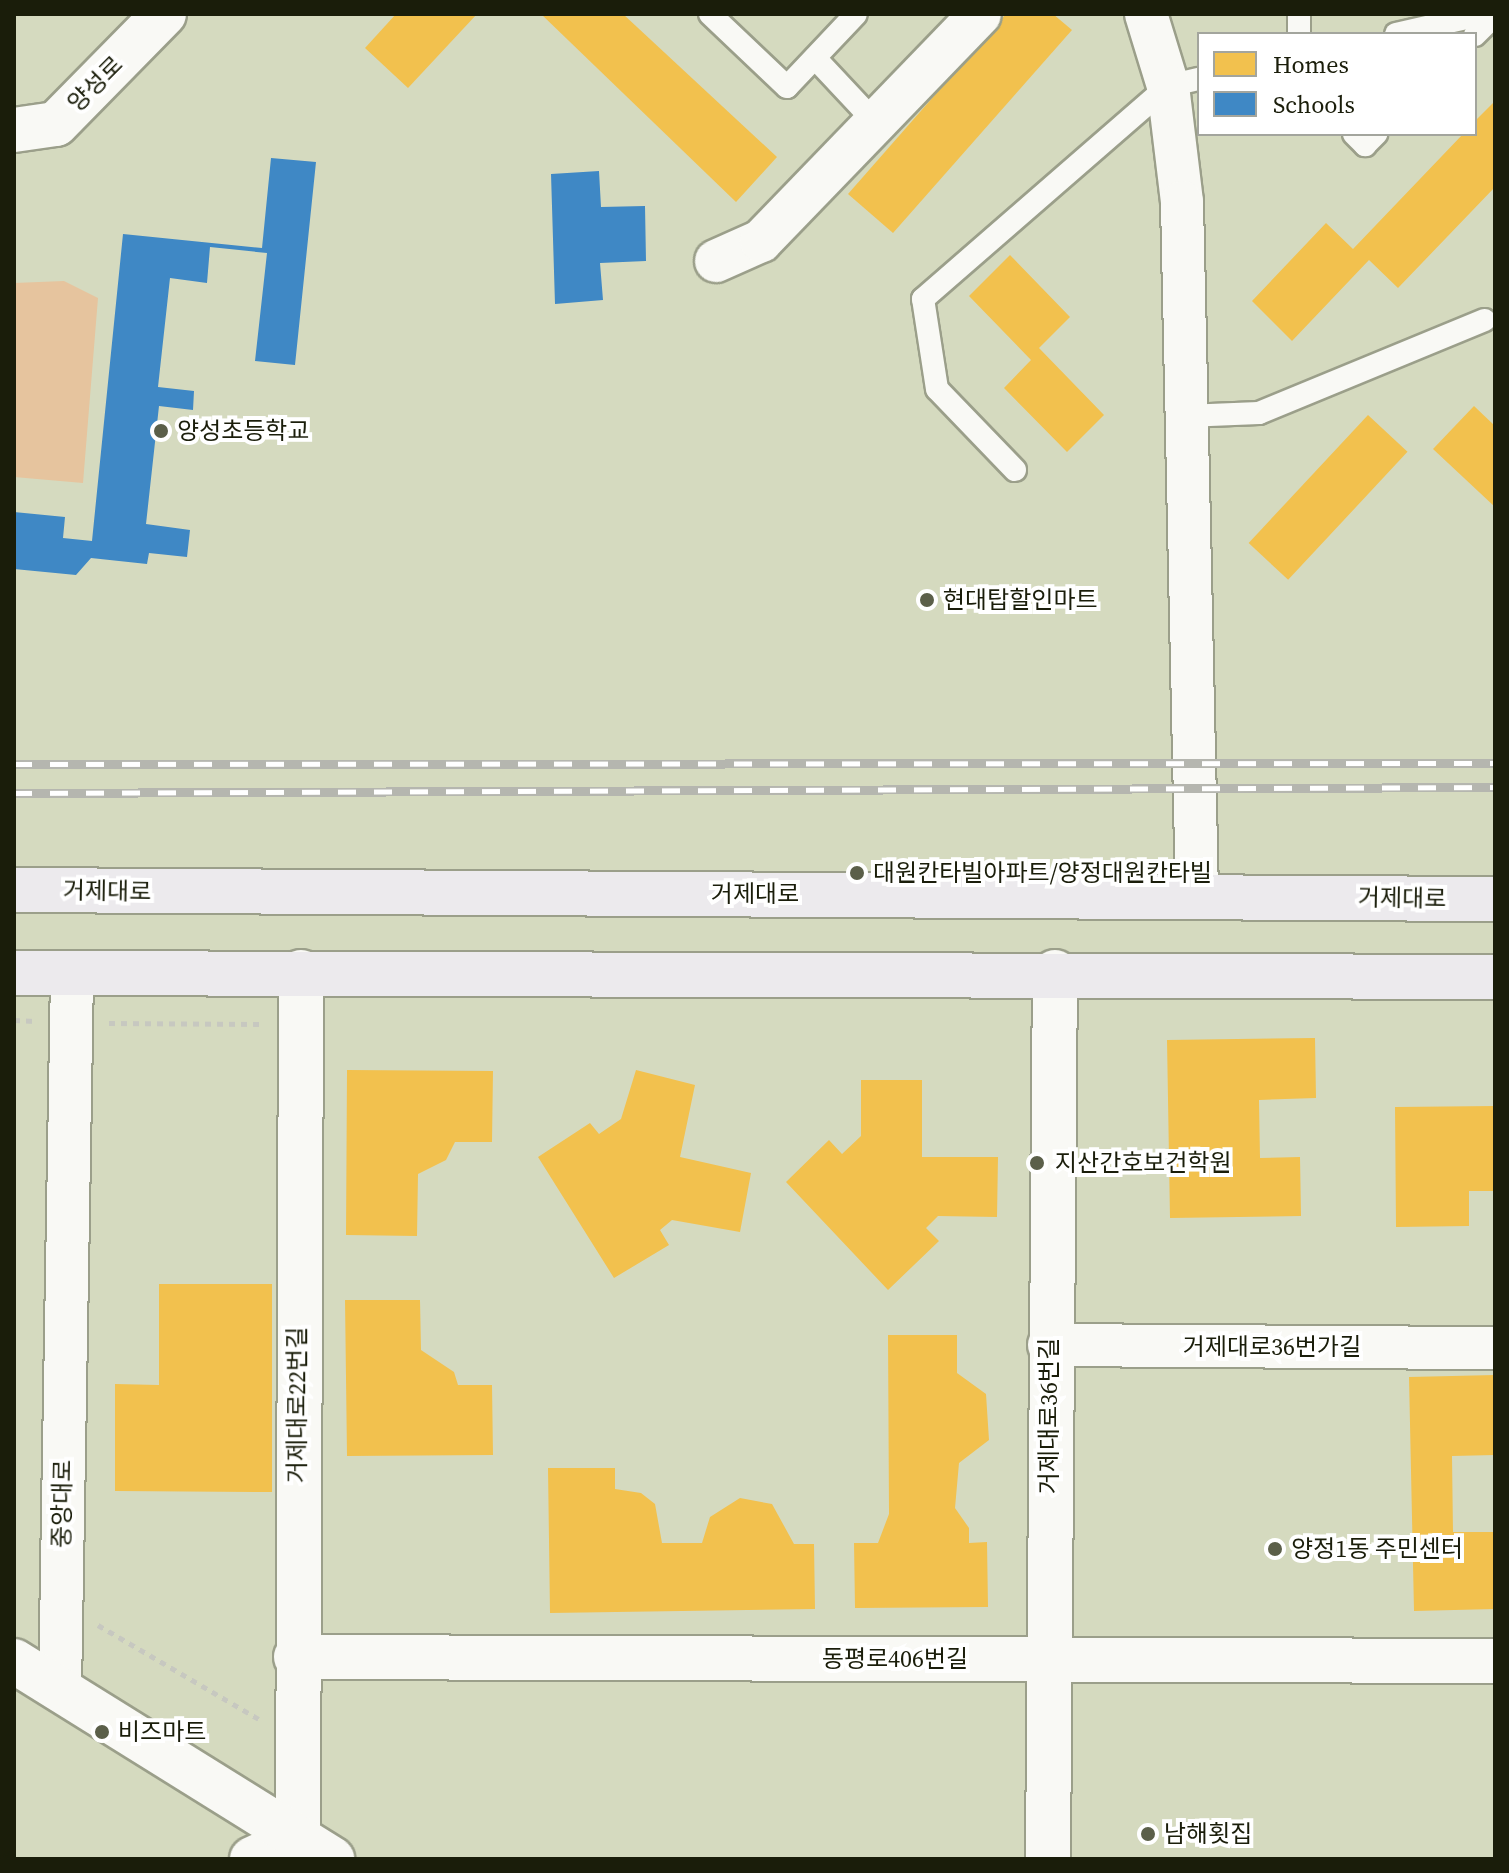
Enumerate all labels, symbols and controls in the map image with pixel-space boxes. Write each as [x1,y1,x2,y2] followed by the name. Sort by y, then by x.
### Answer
[1197,32,1477,136] legend
[1273,48,1349,81] text: Homes
[61,50,129,118] street label: 양성로
[1273,88,1355,121] text: Schools
[177,417,309,445] place label: 양성초등학교
[152,422,170,440] marker: 양성초등학교
[943,586,1098,614] place label: 현대탑할인마트
[918,591,936,609] marker: 현대탑할인마트
[873,859,1212,887] place label: 대원칸타빌아파트/양정대원칸타빌
[848,864,866,882] marker: 대원칸타빌아파트/양정대원칸타빌
[63,876,151,906] street label: 거제대로
[711,880,799,908] street label: 거제대로
[1358,883,1446,913] street label: 거제대로
[1055,1149,1232,1177] place label: 지산간호보건학원
[1026,1152,1048,1174] marker: 지산간호보건학원
[283,1327,311,1483] street label: 거제대로22번길
[1183,1333,1361,1361] street label: 거제대로36번가길
[1035,1338,1063,1494] street label: 거제대로36번길
[47,1460,77,1548] street label: 중앙대로
[1291,1535,1463,1563] place label: 양정1동 주민센터
[1266,1540,1284,1558] marker: 양정1동 주민센터
[822,1645,968,1673] street label: 동평로406번길
[118,1718,206,1746] place label: 비즈마트
[93,1723,111,1741] marker: 비즈마트
[1164,1820,1252,1848] place label: 남해횟집
[1139,1825,1157,1843] marker: 남해횟집

